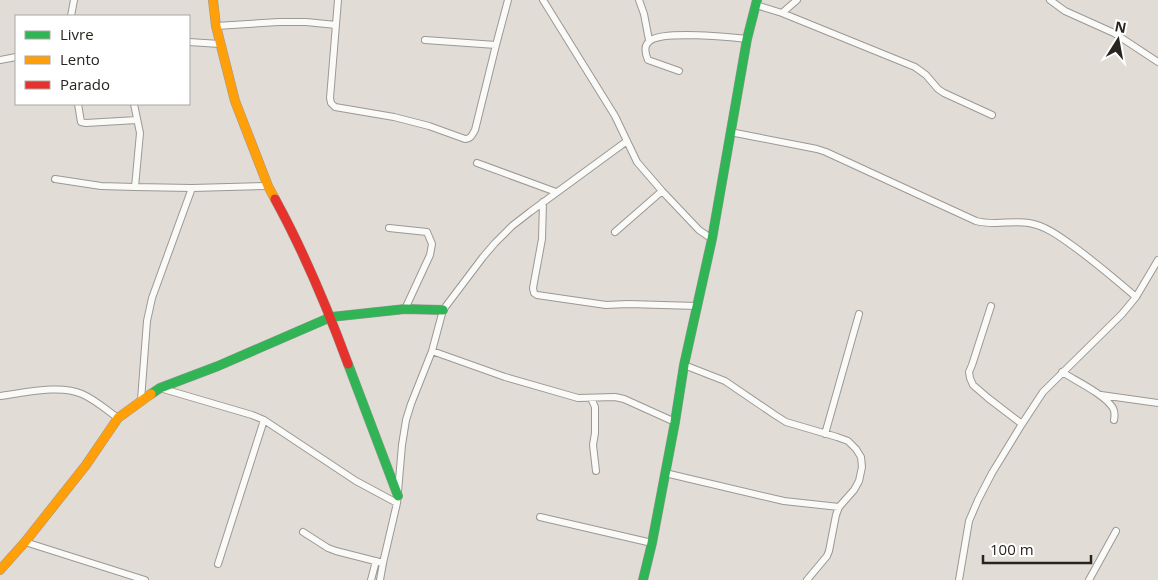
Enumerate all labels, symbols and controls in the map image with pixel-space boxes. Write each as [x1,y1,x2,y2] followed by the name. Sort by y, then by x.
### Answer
[15,15,190,105] legend
[1093,15,1143,65] north arrow
[1113,16,1128,37] text: N
[60,24,94,44] text: Livre
[60,49,100,69] text: Lento
[60,74,110,94] text: Parado
[983,532,1090,564] scale bar
[990,539,1034,559] text: 100 m

